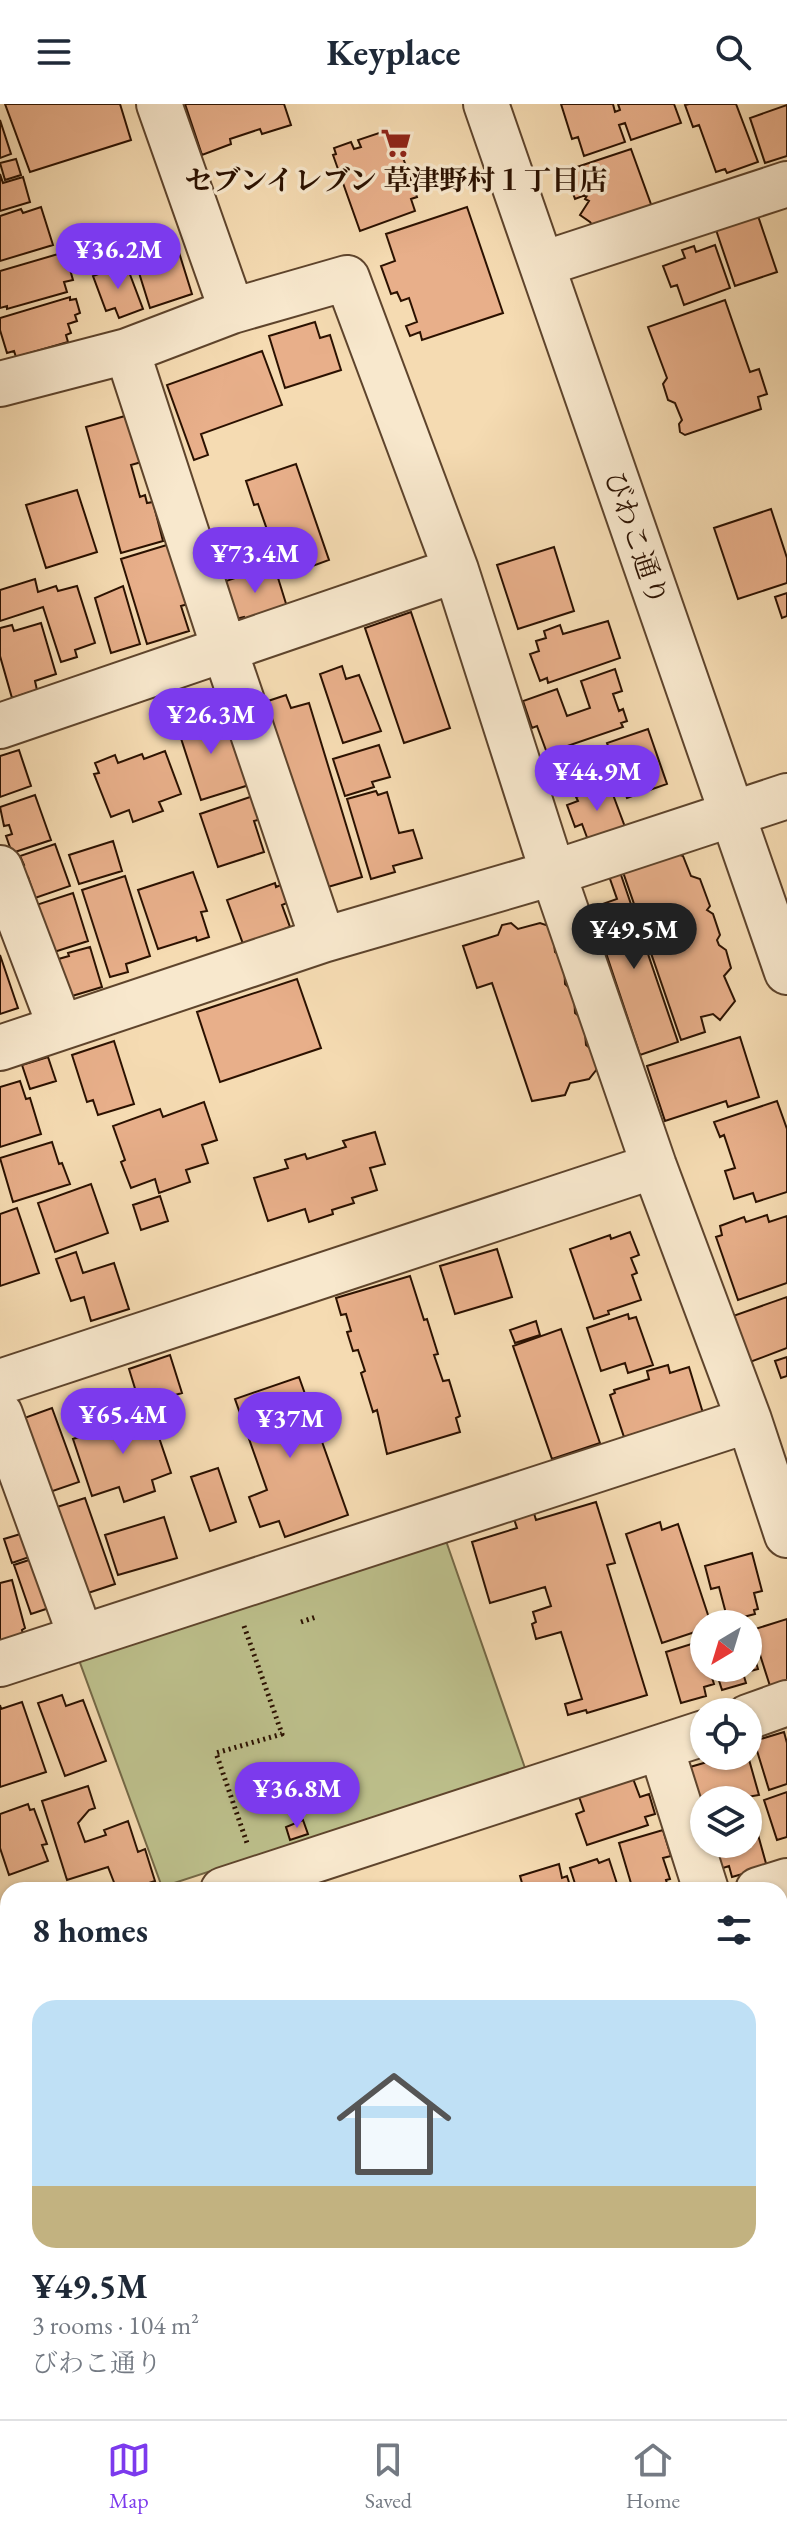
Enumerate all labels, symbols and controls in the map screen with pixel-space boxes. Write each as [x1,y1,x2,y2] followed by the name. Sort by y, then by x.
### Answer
[326,29,461,76] text: Keyplace
[32,30,76,74] icon: menu
[711,30,755,74] icon: search
[379,126,413,160] supermarket icon: セブンイレブン 草津野村１丁目店
[185,162,608,198] place label: セブンイレブン 草津野村１丁目店
[53,223,183,291] pin: ¥36.2M
[74,232,162,266] text: ¥36.2M
[597,466,677,610] street label: びわこ通り
[190,527,320,595] pin: ¥73.4M
[211,536,299,570] text: ¥73.4M
[146,688,276,756] pin: ¥26.3M
[167,697,255,731] text: ¥26.3M
[532,745,662,813] pin: ¥44.9M
[553,754,641,788] text: ¥44.9M
[569,903,699,971] pin: ¥49.5M
[590,912,678,946] text: ¥49.5M
[58,1388,188,1456] pin: ¥65.4M
[243,1392,337,1460] pin: ¥37M
[79,1397,167,1431] text: ¥65.4M
[256,1401,324,1435] text: ¥37M
[690,1610,762,1682] north arrow
[690,1610,762,1858] map controls
[690,1698,762,1770] button: locate
[232,1762,362,1830] pin: ¥36.8M
[253,1771,341,1805] text: ¥36.8M
[690,1786,762,1858] button: layers
[32,1908,148,1952] text: 8 homes
[712,1908,756,1952] icon: filters
[322,2052,466,2196] icon: home
[32,2264,148,2308] text: ¥49.5M
[32,2308,199,2342] text: 3 rooms · 104 m²
[32,2346,162,2380] text: びわこ通り
[107,2438,151,2515] tab: Map
[365,2438,412,2515] tab: Saved
[626,2438,680,2515] tab: Home

